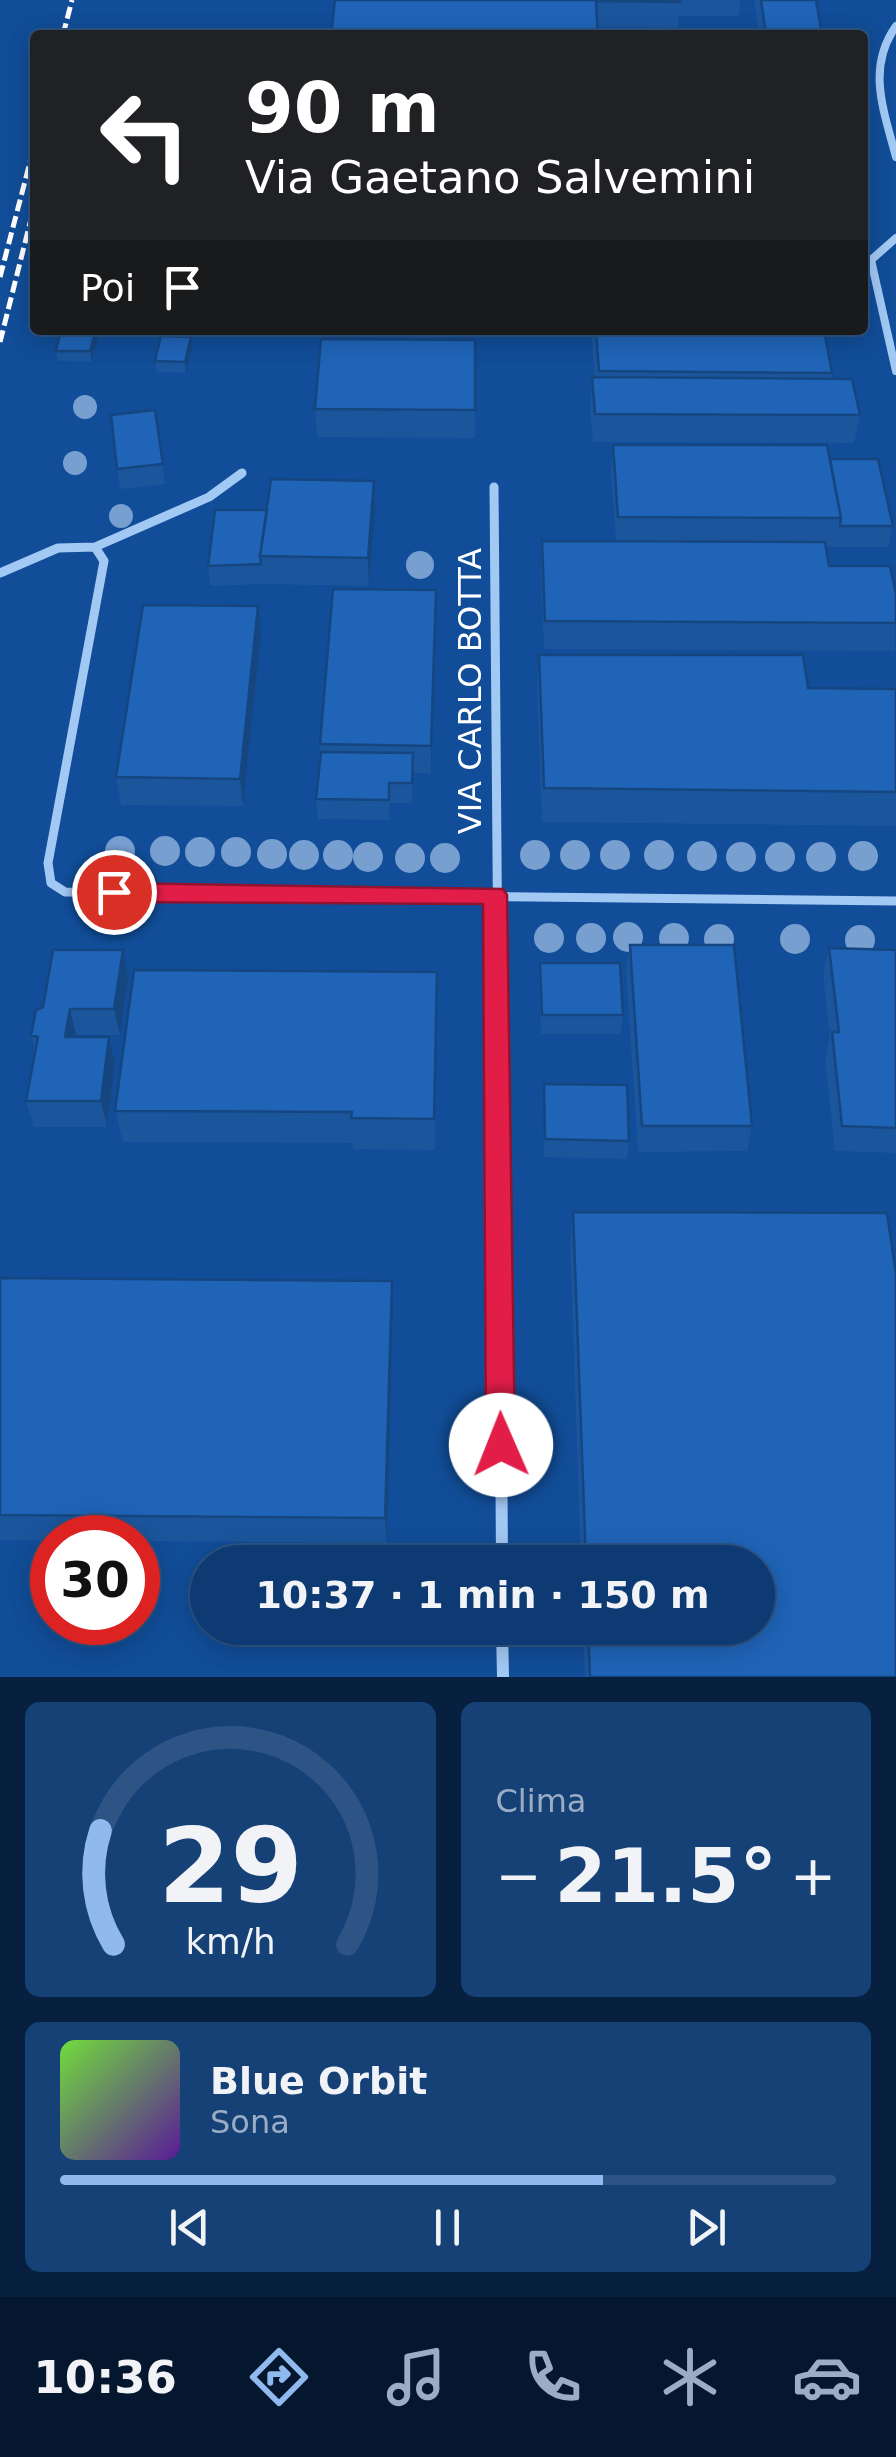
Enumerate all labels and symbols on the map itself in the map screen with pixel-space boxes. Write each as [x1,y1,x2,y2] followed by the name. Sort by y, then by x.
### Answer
[451,548,489,834] street label: VIA CARLO BOTTA
[72,850,157,935] pin
[449,1393,553,1497] position arrow
[30,1515,160,1645] speed limit sign: 30

